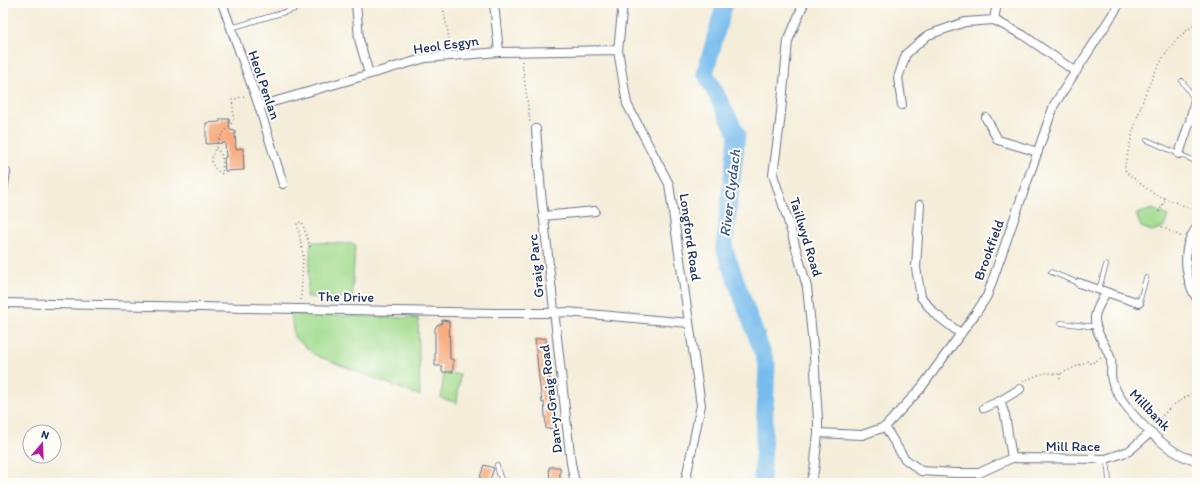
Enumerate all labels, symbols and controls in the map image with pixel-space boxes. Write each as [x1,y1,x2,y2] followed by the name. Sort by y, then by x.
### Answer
[412,32,480,58] street label: Heol Esgyn
[244,48,284,122] street label: Heol Penlan
[716,147,744,238] water label: River Clydach
[675,192,705,282] street label: Longford Road
[786,195,826,279] street label: Taillwyd Road
[970,217,1008,283] street label: Brookfield
[524,233,548,299] street label: Graig Parc
[318,288,374,306] street label: The Drive
[536,343,566,454] street label: Dan-y-Graig Road
[1126,385,1174,435] street label: Millbank
[22,424,62,464] north arrow
[39,428,51,442] text: N
[1046,438,1101,455] street label: Mill Race

